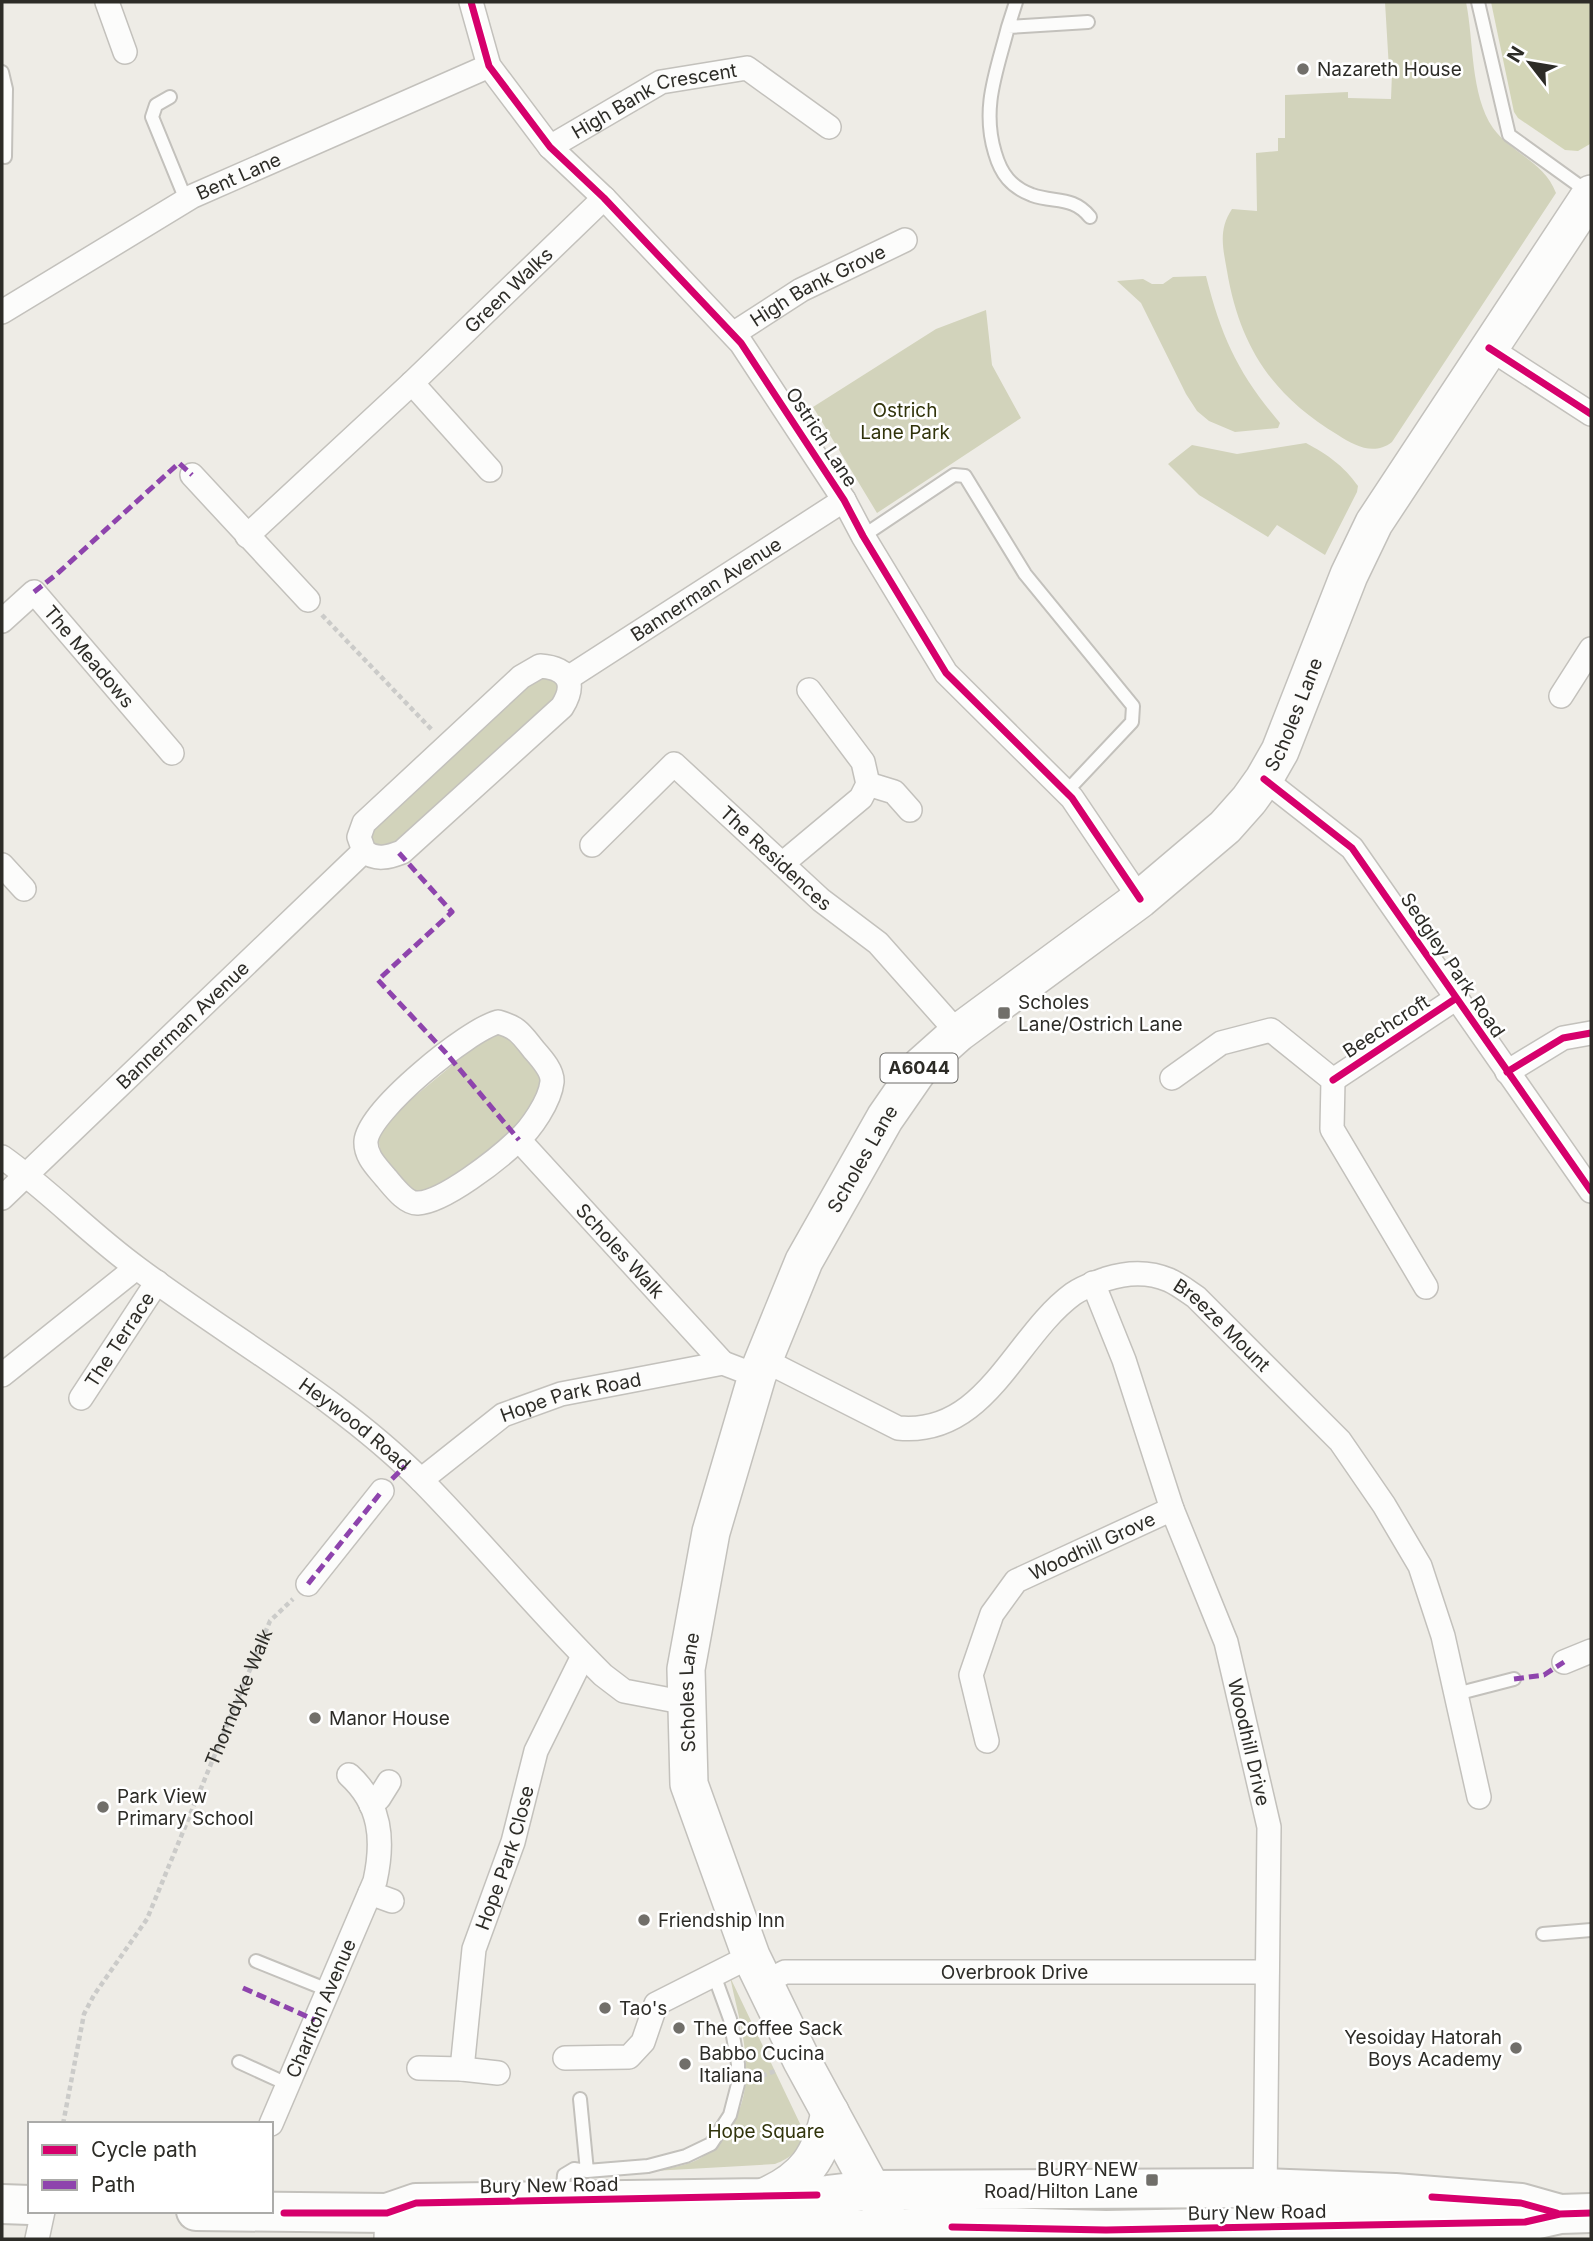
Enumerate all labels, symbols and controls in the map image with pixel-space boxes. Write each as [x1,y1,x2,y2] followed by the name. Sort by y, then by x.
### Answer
[1495,28,1565,98] north arrow
[1502,42,1529,67] text: N
[1317,58,1462,81] place label: Nazareth House
[568,59,738,144] street label: High Bank Crescent
[1295,61,1311,77] marker: Nazareth House
[193,148,284,205] street label: Bent Lane
[746,240,889,332] street label: High Bank Grove
[460,243,558,338] street label: Green Walks
[781,383,862,491] street label: Ostrich Lane
[860,399,950,444] park label: Ostrich Lane Park
[626,533,786,647] street label: Bannerman Avenue
[39,601,139,713] street label: The Meadows
[1260,655,1327,776] street label: Scholes Lane
[715,801,836,916] street label: The Residences
[1396,888,1510,1042] street label: Sedgley Park Road
[112,957,254,1094] street label: Bannerman Avenue
[1339,990,1434,1063] street label: Beechcroft
[1018,991,1183,1036] place label: Scholes Lane/Ostrich Lane
[996,1005,1012,1021] marker: Scholes Lane/Ostrich Lane
[880,1054,958,1083] road number: A6044
[823,1101,903,1217] street label: Scholes Lane
[571,1199,669,1304] street label: Scholes Walk
[1169,1274,1275,1377] street label: Breeze Mount
[80,1288,159,1392] street label: The Terrace
[497,1368,643,1427] street label: Hope Park Road
[294,1373,415,1476] street label: Heywood Road
[1026,1507,1159,1585] street label: Woodhill Grove
[200,1625,278,1769] street label: Thorndyke Walk
[675,1631,704,1753] street label: Scholes Lane
[1223,1677,1275,1808] street label: Woodhill Drive
[329,1707,450,1730] place label: Manor House
[307,1710,323,1726] marker: Manor House
[471,1783,539,1933] street label: Hope Park Close
[117,1785,254,1830] place label: Park View Primary School
[95,1799,111,1815] marker: Park View Primary School
[658,1909,785,1932] place label: Friendship Inn
[636,1912,652,1928] marker: Friendship Inn
[281,1935,361,2081] street label: Charlton Avenue
[941,1961,1088,1984] street label: Overbrook Drive
[619,1997,667,2020] place label: Tao's
[597,2000,613,2016] marker: Tao's
[693,2017,843,2040] place label: The Coffee Sack
[671,2020,687,2036] marker: The Coffee Sack
[1344,2026,1502,2071] place label: Yesoiday Hatorah Boys Academy
[1508,2040,1524,2056] marker: Yesoiday Hatorah Boys Academy
[699,2042,825,2087] place label: Babbo Cucina Italiana
[677,2056,693,2072] marker: Babbo Cucina Italiana
[707,2120,825,2143] park label: Hope Square
[28,2122,273,2213] legend
[91,2137,197,2162] text: Cycle path
[984,2158,1138,2203] place label: BURY NEW Road/Hilton Lane
[91,2172,136,2197] text: Path
[1144,2172,1160,2188] marker: BURY NEW Road/Hilton Lane
[479,2173,619,2198] street label: Bury New Road
[1187,2200,1327,2225] street label: Bury New Road

